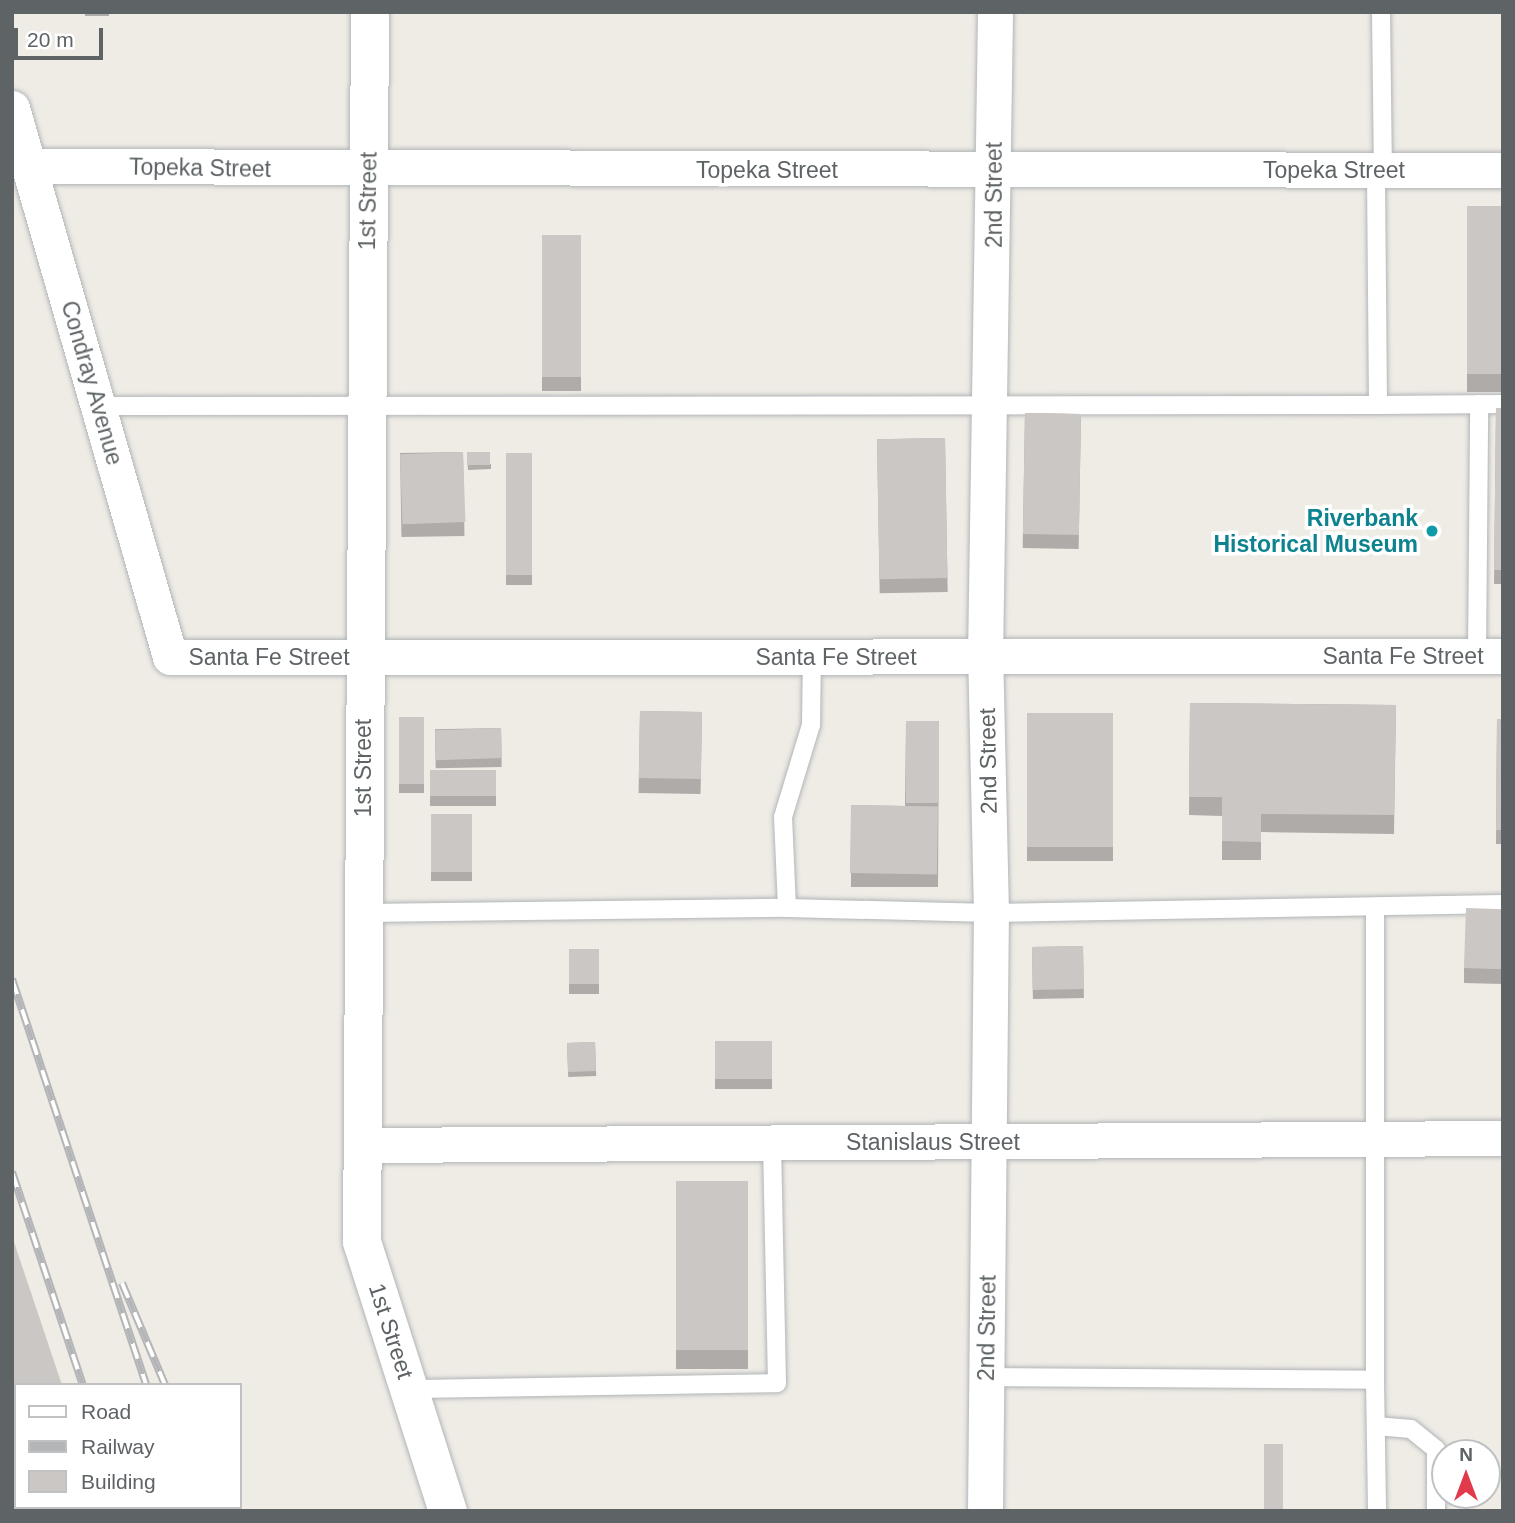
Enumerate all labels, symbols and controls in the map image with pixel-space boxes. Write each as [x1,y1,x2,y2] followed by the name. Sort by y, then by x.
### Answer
[18,14,107,58] scale bar
[27,28,74,51] text: 20 m
[980,142,1008,248] street label: 2nd Street
[353,152,383,250] street label: 1st Street
[129,153,271,183] street label: Topeka Street
[696,156,838,184] street label: Topeka Street
[1263,156,1405,184] street label: Topeka Street
[55,297,129,469] street label: Condray Avenue
[1214,504,1418,558] place label: Riverbank Historical Museum
[1424,523,1440,539] marker: Riverbank Historical Museum
[1322,642,1484,670] street label: Santa Fe Street
[188,643,350,671] street label: Santa Fe Street
[755,643,917,671] street label: Santa Fe Street
[973,708,1003,814] street label: 2nd Street
[349,719,377,817] street label: 1st Street
[846,1128,1020,1156] street label: Stanislaus Street
[972,1275,1002,1381] street label: 2nd Street
[363,1280,419,1382] street label: 1st Street
[14,1383,242,1509] legend
[81,1400,131,1423] text: Road
[81,1435,155,1458] text: Railway
[1431,1439,1501,1509] north arrow
[1459,1444,1473,1465] text: N
[81,1470,156,1493] text: Building

